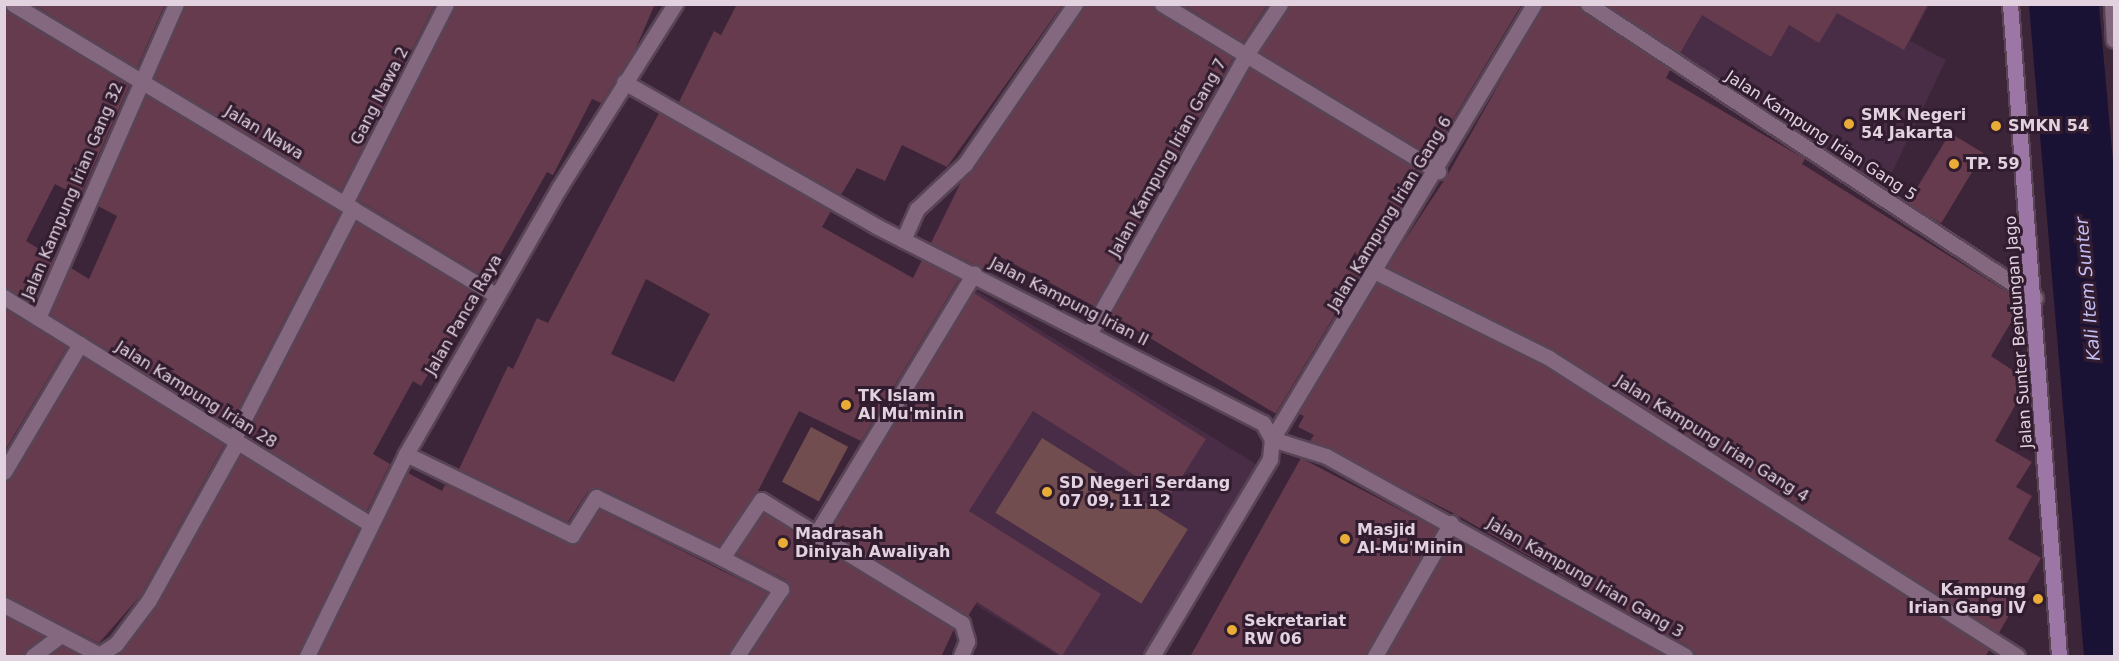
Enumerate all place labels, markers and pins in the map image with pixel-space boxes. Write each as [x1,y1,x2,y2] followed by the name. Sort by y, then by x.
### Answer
[1861,105,1966,143] place label: SMK Negeri 54 Jakarta
[2008,116,2089,136] place label: SMKN 54
[1842,117,1856,131] marker: SMK Negeri 54 Jakarta
[1989,119,2003,133] marker: SMKN 54
[1966,154,2020,174] place label: TP. 59
[1947,157,1961,171] marker: TP. 59
[858,386,964,424] place label: TK Islam Al Mu'minin
[839,398,853,412] marker: TK Islam Al Mu'minin
[1059,473,1230,511] place label: SD Negeri Serdang 07 09, 11 12
[1040,485,1054,499] marker: SD Negeri Serdang 07 09, 11 12
[1357,520,1463,558] place label: Masjid Al-Mu'Minin
[795,524,950,562] place label: Madrasah Diniyah Awaliyah
[1338,532,1352,546] marker: Masjid Al-Mu'Minin
[776,536,790,550] marker: Madrasah Diniyah Awaliyah
[1908,580,2026,618] place label: Kampung Irian Gang IV
[2031,592,2045,606] marker: Kampung Irian Gang IV
[1244,611,1346,649] place label: Sekretariat RW 06
[1225,623,1239,637] marker: Sekretariat RW 06

